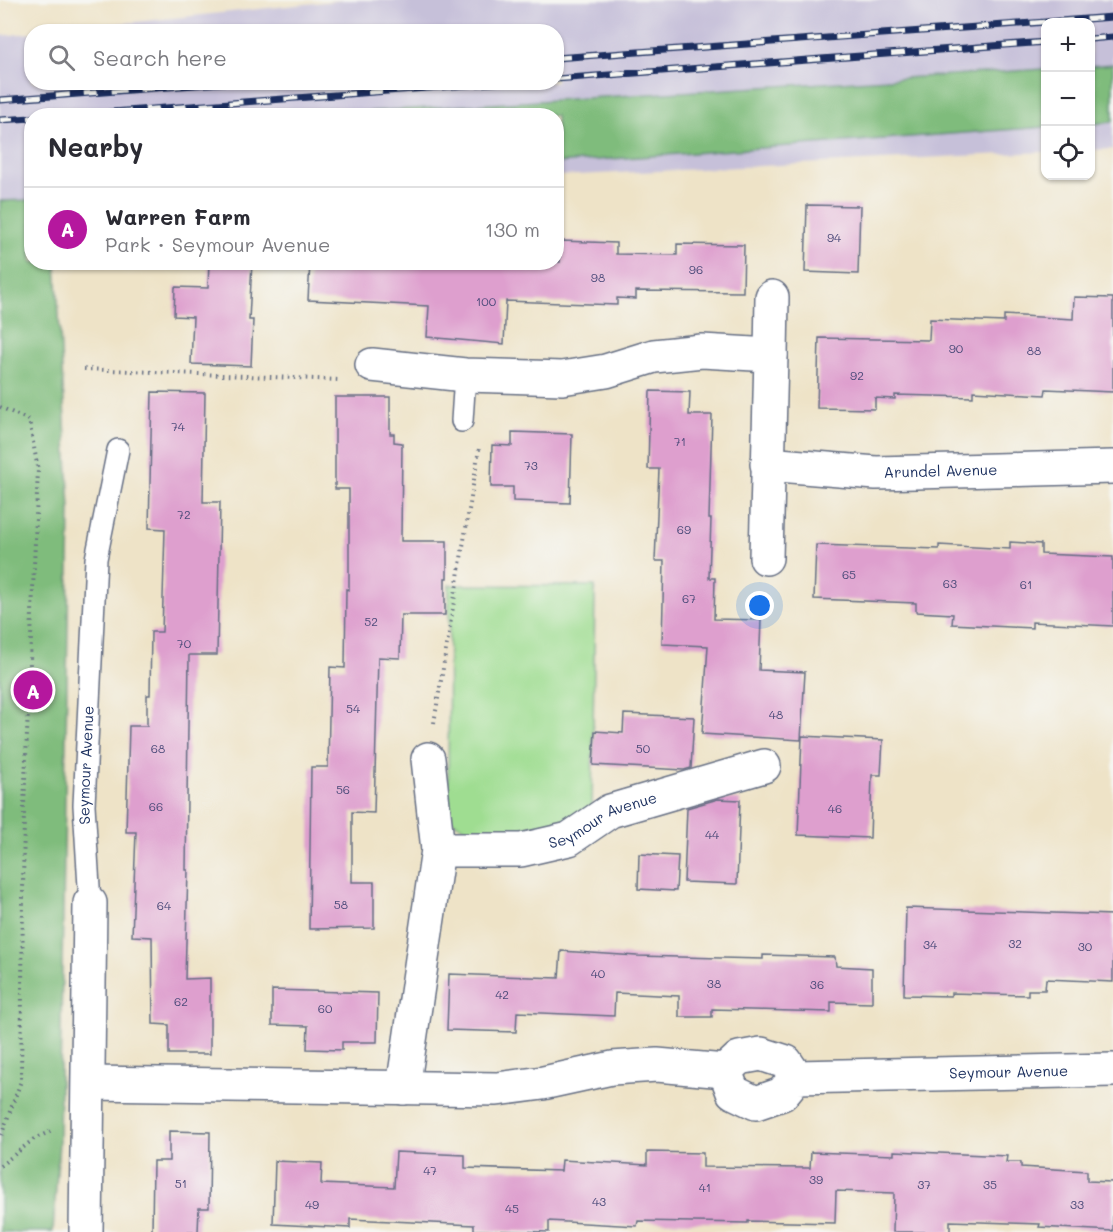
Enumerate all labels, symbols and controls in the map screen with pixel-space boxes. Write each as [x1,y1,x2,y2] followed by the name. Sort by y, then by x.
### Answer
[1041,18,1095,180] map controls
[1041,18,1095,72] button: +
[24,24,564,90] search box
[45,41,78,74] icon: search
[93,43,227,72] text: Search here
[1041,72,1095,126] button: −
[1041,126,1095,180] button: locate
[48,130,143,164] text: Nearby
[105,202,250,231] text: Warren Farm
[61,216,74,242] text: A
[485,216,540,242] text: 130 m
[827,229,841,245] house number: 94
[105,231,330,257] text: Park · Seymour Avenue
[689,261,703,277] house number: 96
[591,269,605,285] house number: 98
[476,293,497,309] house number: 100
[949,340,964,356] house number: 90
[1027,342,1041,358] house number: 88
[850,367,864,383] house number: 92
[171,418,185,434] house number: 74
[674,433,686,449] house number: 71
[524,457,538,473] house number: 73
[883,459,998,482] street label: Arundel Avenue
[177,506,191,522] house number: 72
[677,521,691,537] house number: 69
[842,566,856,582] house number: 65
[943,575,957,591] house number: 63
[1020,576,1032,592] house number: 61
[682,590,696,606] house number: 67
[745,591,774,620] your location
[364,613,378,629] house number: 52
[177,635,192,651] house number: 70
[14,668,52,712] pin: A
[346,700,360,716] house number: 54
[73,705,98,825] street label: Seymour Avenue
[769,706,783,722] house number: 48
[151,740,165,756] house number: 68
[636,740,651,756] house number: 50
[336,781,350,797] house number: 56
[546,787,659,852] street label: Seymour Avenue
[149,798,163,814] house number: 66
[828,800,842,816] house number: 46
[705,826,719,842] house number: 44
[334,896,348,912] house number: 58
[157,897,171,913] house number: 64
[1008,935,1022,951] house number: 32
[923,936,937,952] house number: 34
[1078,938,1093,954] house number: 30
[591,965,606,981] house number: 40
[707,975,721,991] house number: 38
[810,976,824,992] house number: 36
[495,986,509,1002] house number: 42
[174,993,188,1009] house number: 62
[318,1000,333,1016] house number: 60
[949,1060,1068,1083] street label: Seymour Avenue
[423,1162,437,1178] house number: 47
[809,1171,823,1187] house number: 39
[175,1175,187,1191] house number: 51
[917,1176,931,1192] house number: 37
[983,1176,997,1192] house number: 35
[699,1179,711,1195] house number: 41
[592,1193,606,1209] house number: 43
[305,1196,319,1212] house number: 49
[1070,1196,1084,1212] house number: 33
[505,1200,519,1216] house number: 45

